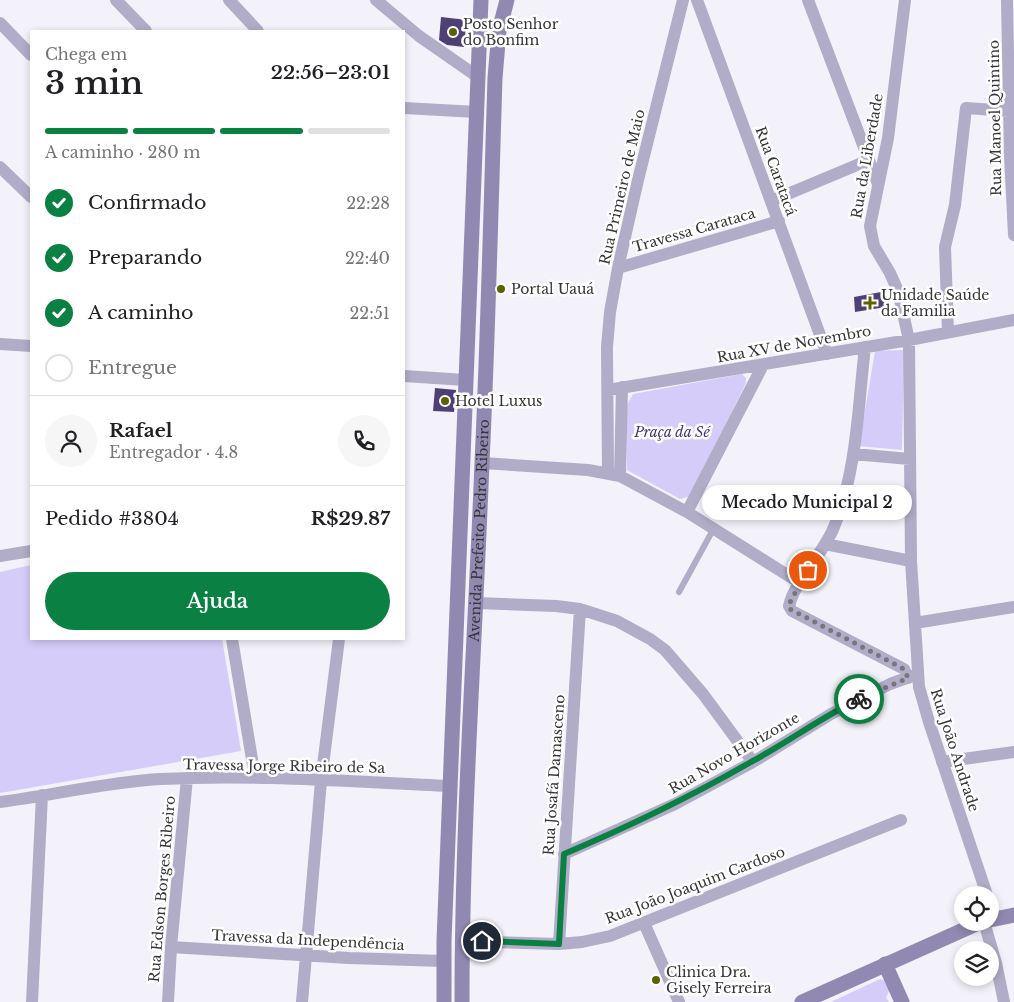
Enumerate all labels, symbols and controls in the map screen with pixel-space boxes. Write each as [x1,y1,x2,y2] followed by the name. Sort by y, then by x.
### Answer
[463,15,559,49] place label: Posto Senhor do Bonfim
[447,26,459,38] marker: Posto Senhor do Bonfim
[985,40,1005,196] street label: Rua Manoel Quintino
[45,44,127,64] text: Chega em
[271,61,390,84] text: 22:56–23:01
[45,63,143,103] text: 3 min
[847,92,887,220] street label: Rua da Liberdade
[595,107,649,267] street label: Rua Primeiro de Maio
[752,124,801,218] street label: Rua Caratacá
[45,142,200,162] text: A caminho · 280 m
[45,189,73,217] icon: check
[88,191,206,214] text: Confirmado
[346,193,390,213] text: 22:28
[631,204,758,256] street label: Travessa Carataca
[45,244,73,272] icon: check
[88,246,202,269] text: Preparando
[345,248,390,268] text: 22:40
[511,280,594,298] place label: Portal Uauá
[495,283,507,295] marker: Portal Uauá
[881,286,989,320] place label: Unidade Saúde da Familia
[863,296,877,310] marker: Unidade Saúde da Familia
[45,299,73,327] icon: check
[88,301,194,324] text: A caminho
[350,303,390,323] text: 22:51
[715,322,873,366] street label: Rua XV de Novembro
[88,356,177,379] text: Entregue
[455,392,542,410] place label: Hotel Luxus
[439,395,451,407] marker: Hotel Luxus
[45,415,97,467] button: person
[338,415,390,467] button: phone
[109,419,173,442] text: Rafael
[465,419,493,643] street label: Avenida Prefeito Pedro Ribeiro
[633,423,711,441] park label: Praça da Sé
[109,442,238,462] text: Entregador · 4.8
[703,485,913,520] callout: Mecado Municipal 2
[721,492,893,512] text: Mecado Municipal 2
[45,507,179,530] text: Pedido #3804
[311,507,390,530] text: R$29.87
[787,549,829,591] pin
[794,556,822,584] icon: bag
[45,572,390,630] button: Ajuda
[834,674,884,724] courier
[845,685,873,713] icon: bike
[927,686,983,814] street label: Rua João Andrade
[539,694,569,856] street label: Rua Josafá Damasceno
[666,708,802,798] street label: Rua Novo Horizonte
[183,755,385,777] street label: Travessa Jorge Ribeiro de Sa
[145,795,179,983] street label: Rua Edson Borges Ribeiro
[602,842,788,928] street label: Rua João Joaquim Cardoso
[954,886,999,986] map controls
[954,886,999,931] button: locate
[461,920,503,962] pin
[211,926,405,954] street label: Travessa da Independência
[468,927,496,955] icon: home
[954,941,999,986] button: layers
[666,963,772,997] place label: Clinica Dra. Gisely Ferreira
[650,974,662,986] marker: Clinica Dra. Gisely Ferreira

